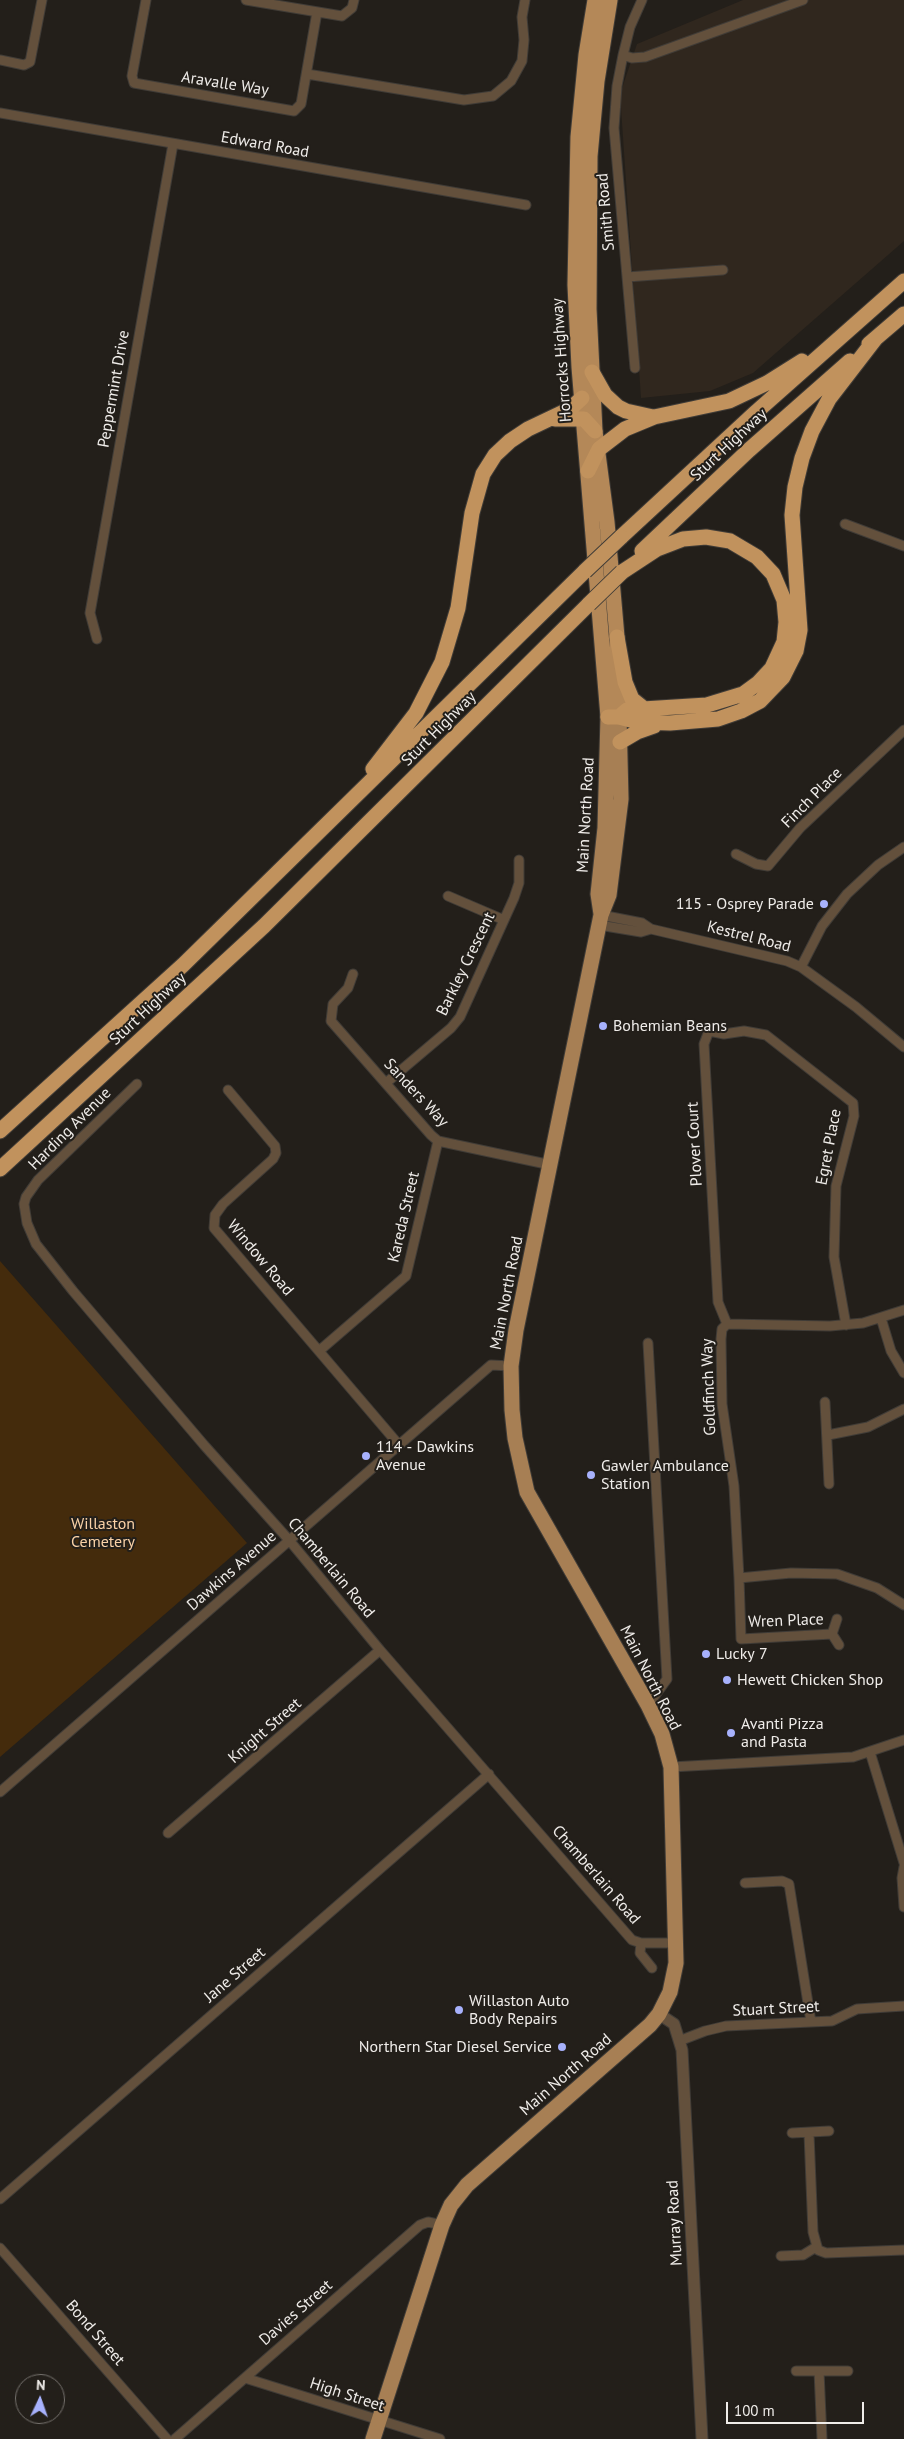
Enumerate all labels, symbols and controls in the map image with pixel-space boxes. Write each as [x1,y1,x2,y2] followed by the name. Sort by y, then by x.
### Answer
[180,68,270,100] street label: Aravalle Way
[219,128,311,162] street label: Edward Road
[593,172,619,252] street label: Smith Road
[548,297,576,423] street label: Horrocks Highway
[94,329,134,449] street label: Peppermint Drive
[687,405,771,485] street label: Sturt Highway
[398,688,480,770] street label: Sturt Highway
[573,757,599,873] street label: Main North Road
[778,764,846,832] street label: Finch Place
[676,894,814,914] place label: 115 - Osprey Parade
[818,898,830,910] marker: 115 - Osprey Parade
[433,909,499,1019] street label: Barkley Crescent
[705,917,793,957] street label: Kestrel Road
[106,969,190,1049] street label: Sturt Highway
[613,1016,727,1036] place label: Bohemian Beans
[597,1020,609,1032] marker: Bohemian Beans
[380,1055,452,1131] street label: Sanders Way
[25,1084,115,1174] street label: Harding Avenue
[683,1101,707,1187] street label: Plover Court
[812,1107,846,1187] street label: Egret Place
[384,1170,424,1264] street label: Kareda Street
[223,1216,297,1300] street label: Window Road
[487,1234,527,1352] street label: Main North Road
[698,1338,720,1436] street label: Goldfinch Way
[376,1437,474,1475] place label: 114 - Dawkins Avenue
[360,1450,372,1462] marker: 114 - Dawkins Avenue
[601,1456,729,1494] place label: Gawler Ambulance Station
[585,1469,597,1481] marker: Gawler Ambulance Station
[71,1514,135,1552] park label: Willaston Cemetery
[284,1514,378,1622] street label: Chamberlain Road
[183,1527,281,1615] street label: Dawkins Avenue
[748,1610,824,1632] street label: Wren Place
[615,1622,685,1734] street label: Main North Road
[716,1644,768,1664] place label: Lucky 7
[700,1648,712,1660] marker: Lucky 7
[737,1670,883,1690] place label: Hewett Chicken Shop
[721,1674,733,1686] marker: Hewett Chicken Shop
[225,1694,305,1768] street label: Knight Street
[741,1714,824,1752] place label: Avanti Pizza and Pasta
[725,1727,737,1739] marker: Avanti Pizza and Pasta
[548,1822,644,1928] street label: Chamberlain Road
[201,1943,269,2007] street label: Jane Street
[469,1991,569,2029] place label: Willaston Auto Body Repairs
[732,1997,820,2021] street label: Stuart Street
[453,2004,465,2016] marker: Willaston Auto Body Repairs
[516,2030,616,2120] street label: Main North Road
[359,2037,552,2057] place label: Northern Star Diesel Service
[556,2041,568,2053] marker: Northern Star Diesel Service
[663,2180,687,2266] street label: Murray Road
[256,2276,336,2350] street label: Davies Street
[61,2296,129,2370] street label: Bond Street
[15,2374,65,2424] north arrow
[307,2374,387,2416] street label: High Street
[36,2376,46,2394] text: N
[729,2392,866,2424] scale bar
[734,2401,775,2420] text: 100 m

